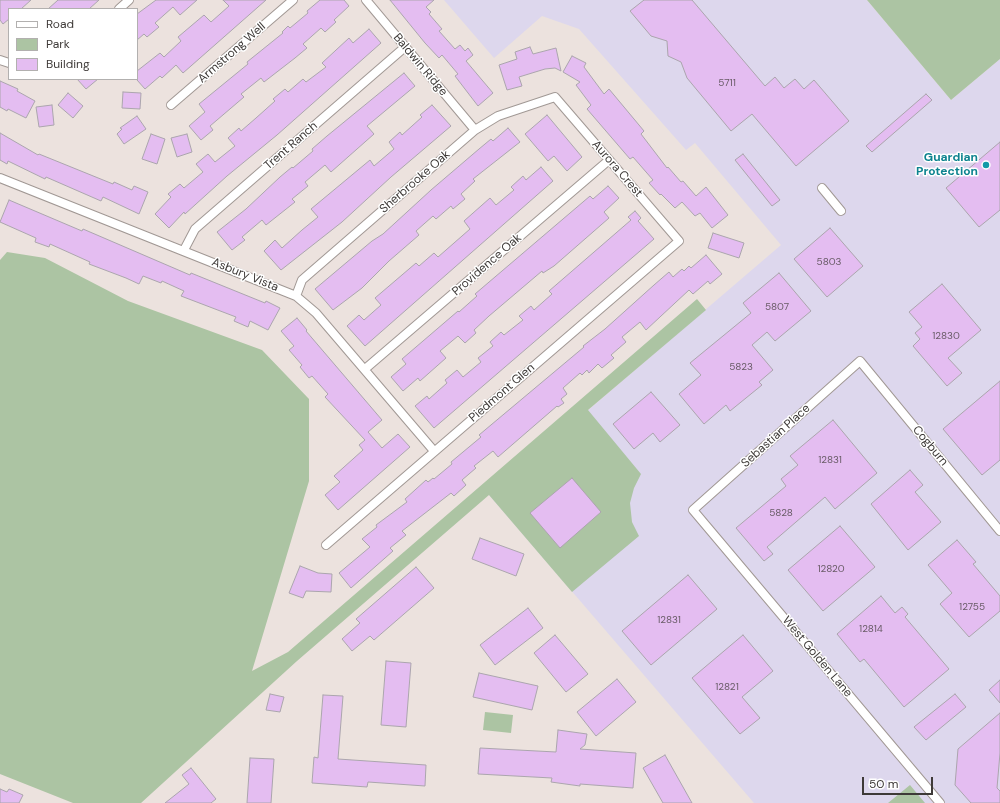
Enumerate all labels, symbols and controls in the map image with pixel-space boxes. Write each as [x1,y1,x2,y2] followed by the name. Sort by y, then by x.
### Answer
[8,8,138,80] legend
[46,16,74,32] text: Road
[195,20,269,86] street label: Armstrong Well
[390,31,450,99] street label: Baldwin Ridge
[46,36,70,52] text: Park
[46,56,90,72] text: Building
[718,77,736,89] house number: 5711
[261,119,321,173] street label: Trent Ranch
[589,138,645,200] street label: Aurora Crest
[377,148,453,216] street label: Sherbrooke Oak
[916,151,978,179] place label: Guardian Protection
[981,160,991,170] marker: Guardian Protection
[449,231,525,299] street label: Providence Oak
[210,255,280,295] street label: Asbury Vista
[817,256,841,268] house number: 5803
[765,301,789,313] house number: 5807
[932,330,960,342] house number: 12830
[466,361,538,425] street label: Piedmont Glen
[729,361,753,373] house number: 5823
[739,401,813,471] street label: Sebastian Place
[909,423,951,469] street label: Cogburn
[818,454,842,466] house number: 12831
[769,507,793,519] house number: 5828
[817,563,845,575] house number: 12820
[959,601,985,613] house number: 12755
[657,614,681,626] house number: 12831
[779,614,855,700] street label: West Golden Lane
[859,623,883,635] house number: 12814
[715,681,739,693] house number: 12821
[864,769,935,795] scale bar
[869,776,898,792] text: 50 m

